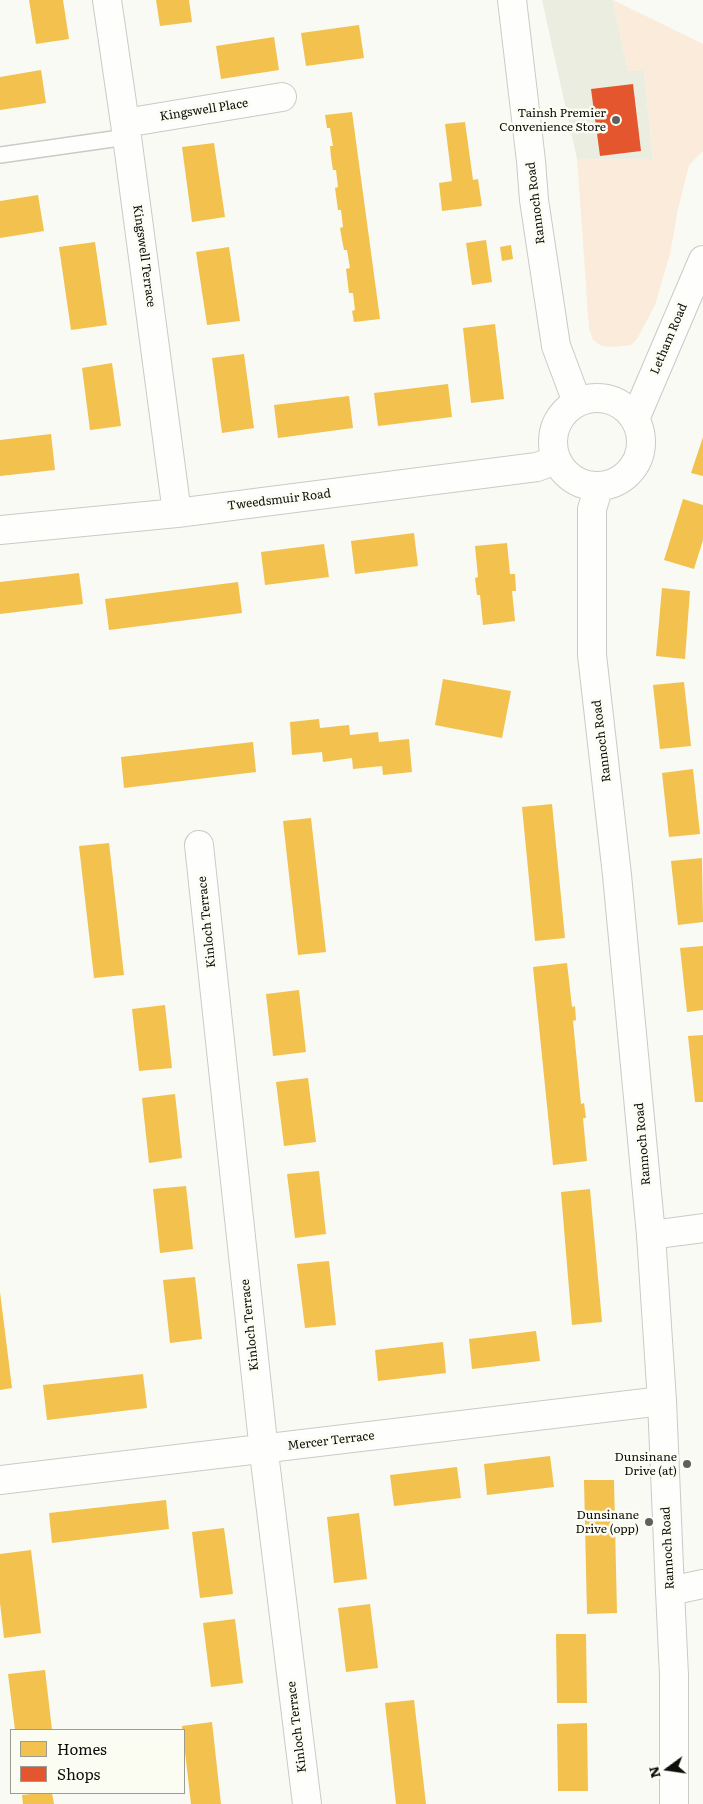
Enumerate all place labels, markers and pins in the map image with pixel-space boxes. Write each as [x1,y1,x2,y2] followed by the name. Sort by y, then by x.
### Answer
[499,106,606,134] place label: Tainsh Premier Convenience Store
[610,114,622,126] marker: Tainsh Premier Convenience Store
[615,1450,677,1478] place label: Dunsinane Drive (at)
[681,1458,693,1470] marker: Dunsinane Drive (at)
[576,1508,639,1536] place label: Dunsinane Drive (opp)
[643,1516,655,1528] marker: Dunsinane Drive (opp)

